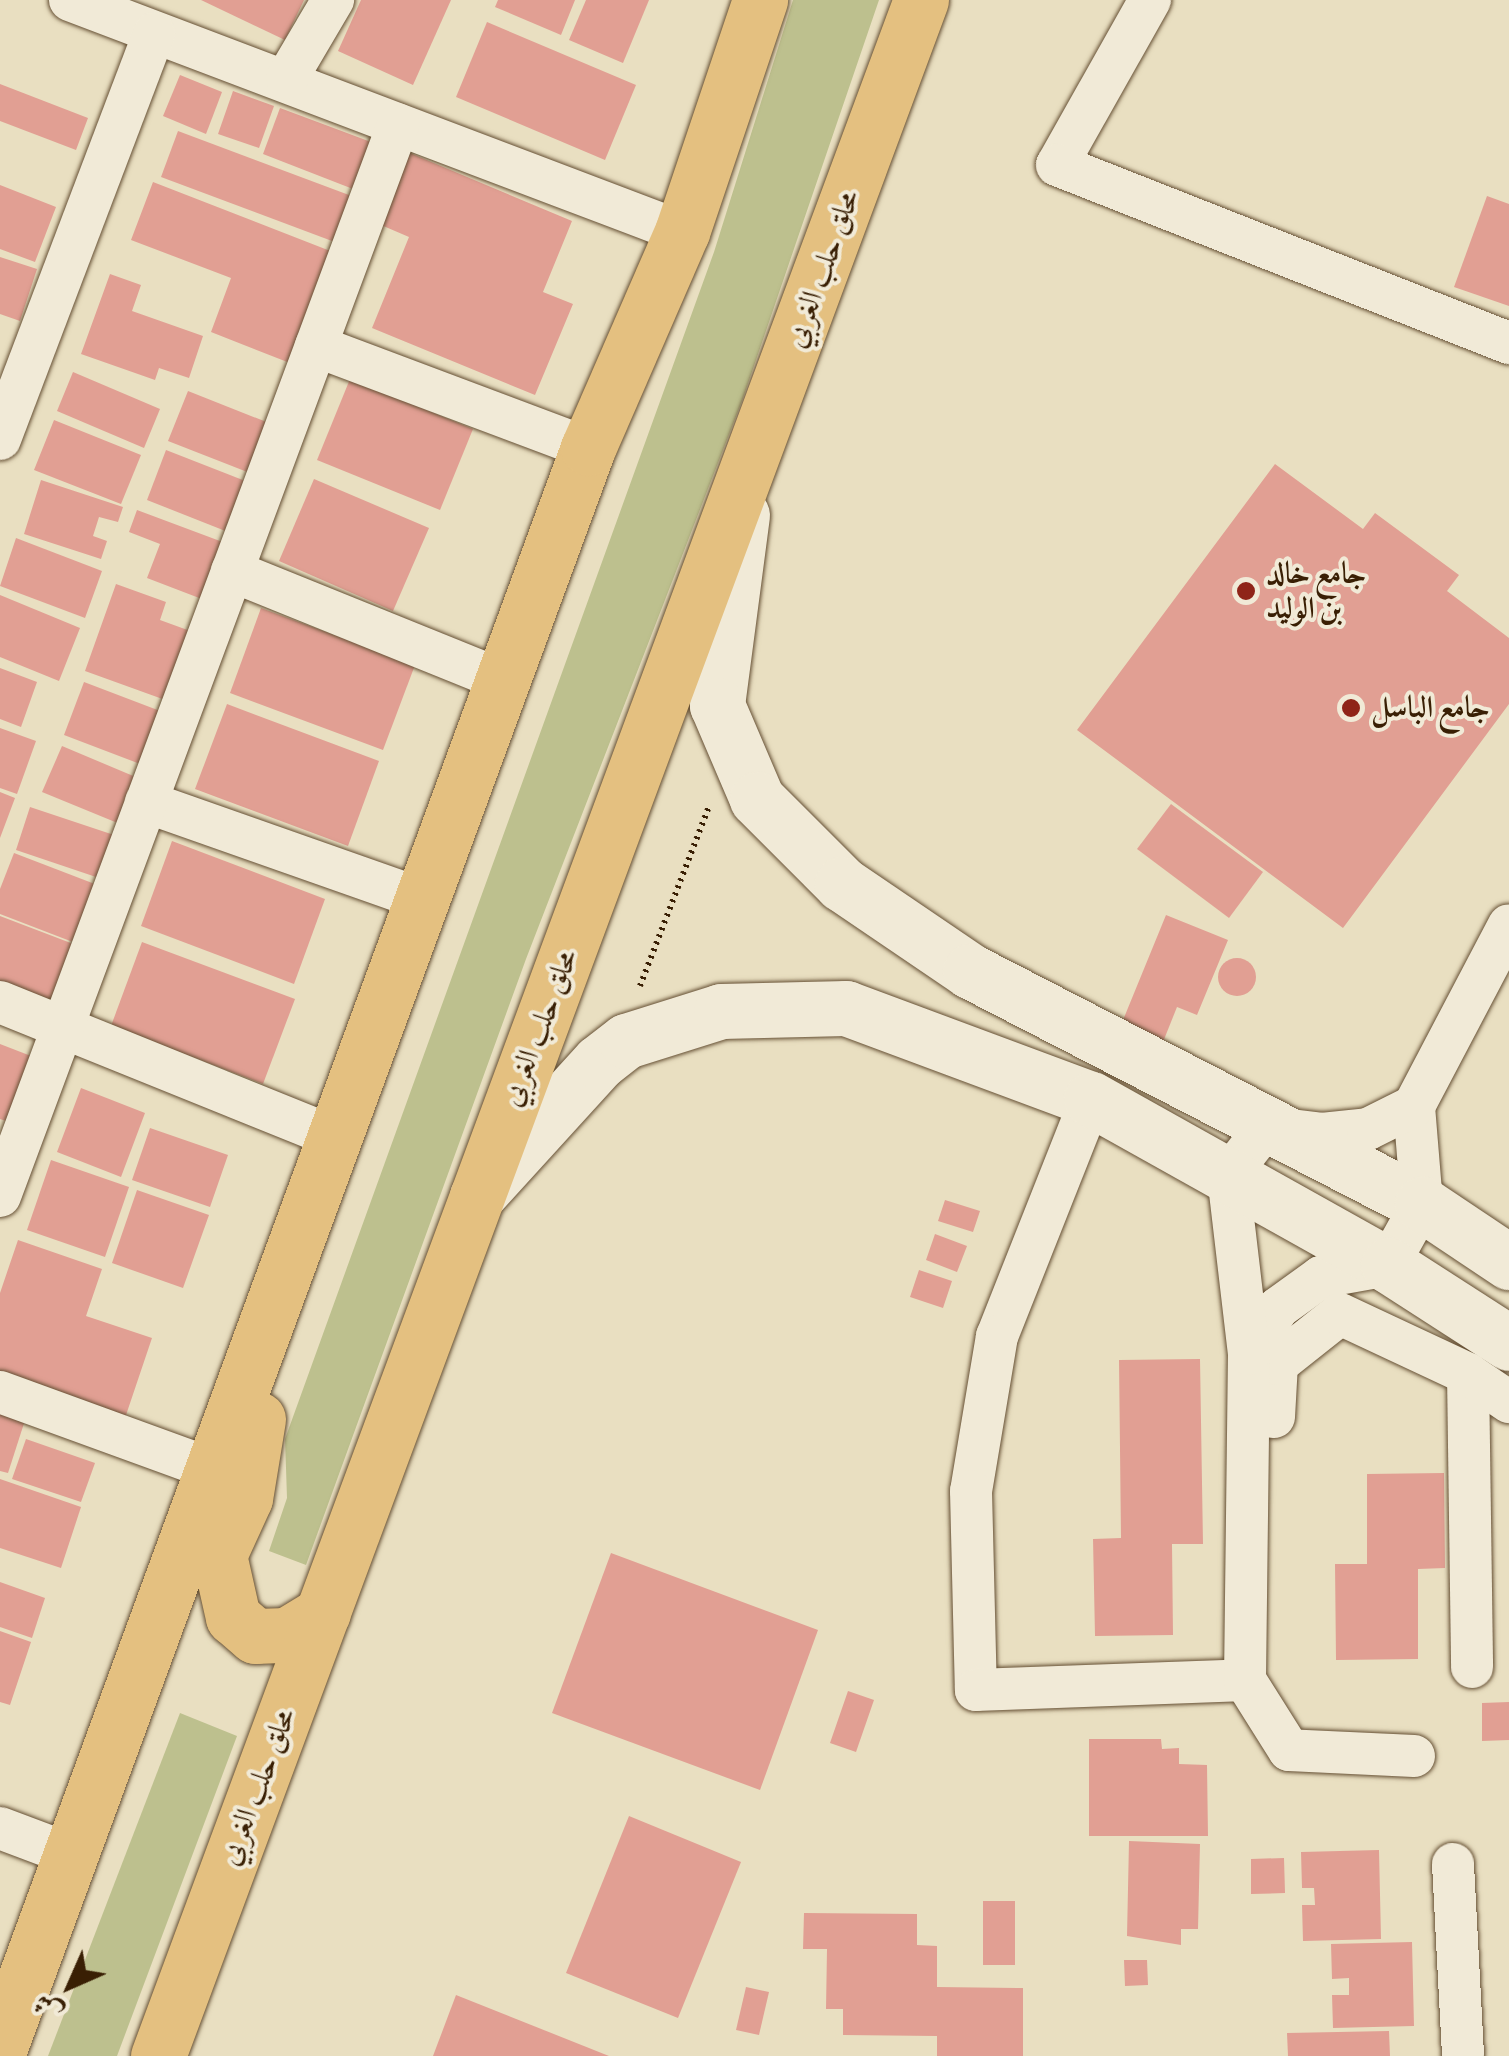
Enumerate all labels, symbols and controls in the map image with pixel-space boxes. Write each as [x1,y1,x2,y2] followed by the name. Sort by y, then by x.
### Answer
[778,185,868,353] street label: محلق حلب الغربي
[1266,556,1366,626] place label: جامع خالد بن الوليد
[1235,580,1257,602] marker: جامع خالد بن الوليد
[1371,690,1490,726] place label: جامع الباسل
[1340,697,1362,719] marker: جامع الباسل
[494,944,586,1112] street label: محلق حلب الغربي
[212,1703,304,1871] street label: محلق حلب الغربي
[20,1936,120,2036] north arrow
[26,1985,71,2030] text: ش

